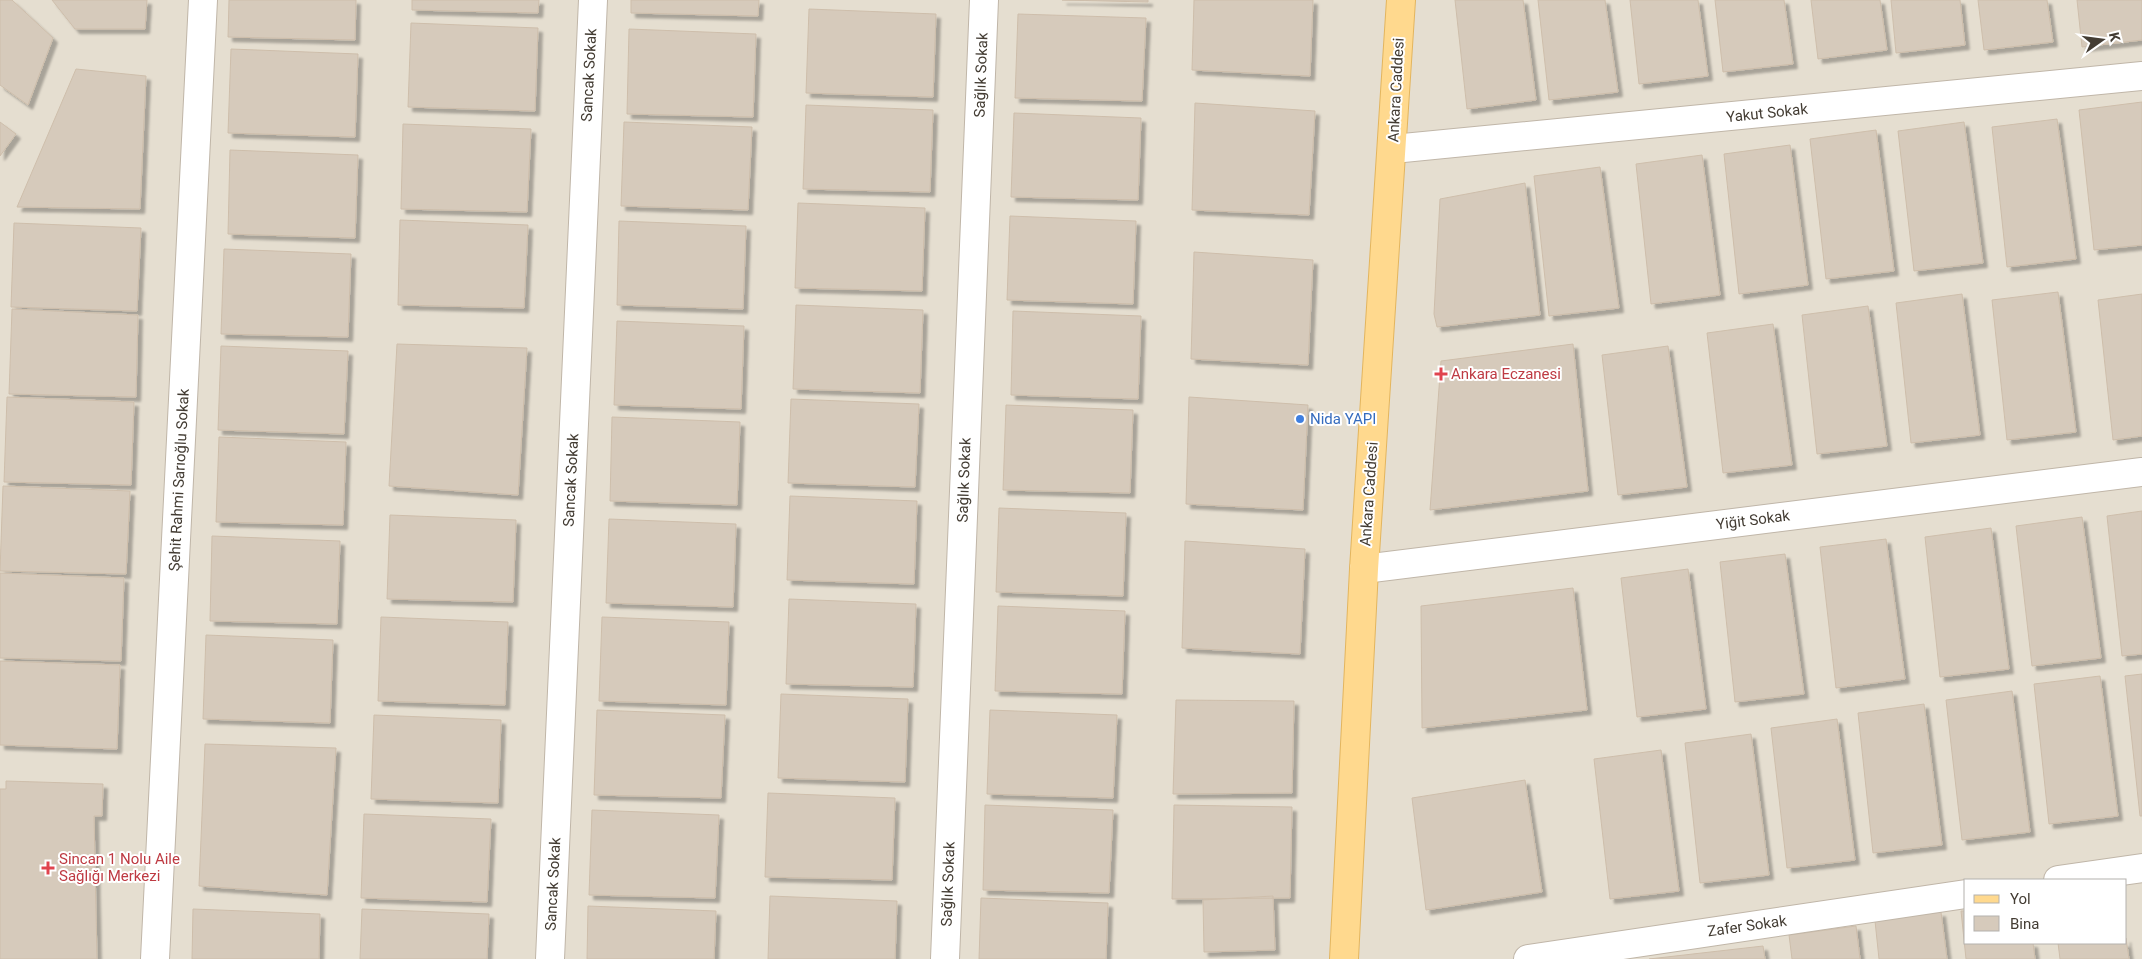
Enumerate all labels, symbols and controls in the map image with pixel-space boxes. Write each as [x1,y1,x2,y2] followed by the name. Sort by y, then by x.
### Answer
[2077,15,2127,65] north arrow
[578,27,600,122] street label: Sancak Sokak
[2106,31,2123,43] text: K
[971,32,991,118] street label: Sağlık Sokak
[1384,37,1408,143] street label: Ankara Caddesi
[1725,100,1809,126] street label: Yakut Sokak
[1451,365,1561,383] place label: Ankara Eczanesi
[1435,368,1447,380] marker: Ankara Eczanesi
[165,388,193,572] street label: Şehit Rahmi Sarıoğlu Sokak
[1310,410,1376,428] place label: Nida YAPI
[1294,413,1306,425] marker: Nida YAPI
[560,432,582,527] street label: Sancak Sokak
[954,437,974,523] street label: Sağlık Sokak
[1356,441,1382,547] street label: Ankara Caddesi
[1715,506,1791,533] street label: Yiğit Sokak
[542,836,564,931] street label: Sancak Sokak
[938,841,958,927] street label: Sağlık Sokak
[59,850,180,885] place label: Sincan 1 Nolu Aile Sağlığı Merkezi
[41,861,55,875] marker: Sincan 1 Nolu Aile Sağlığı Merkezi
[1964,879,2127,944] legend
[2010,890,2031,908] text: Yol
[1706,911,1788,940] street label: Zafer Sokak
[2010,915,2039,933] text: Bina

